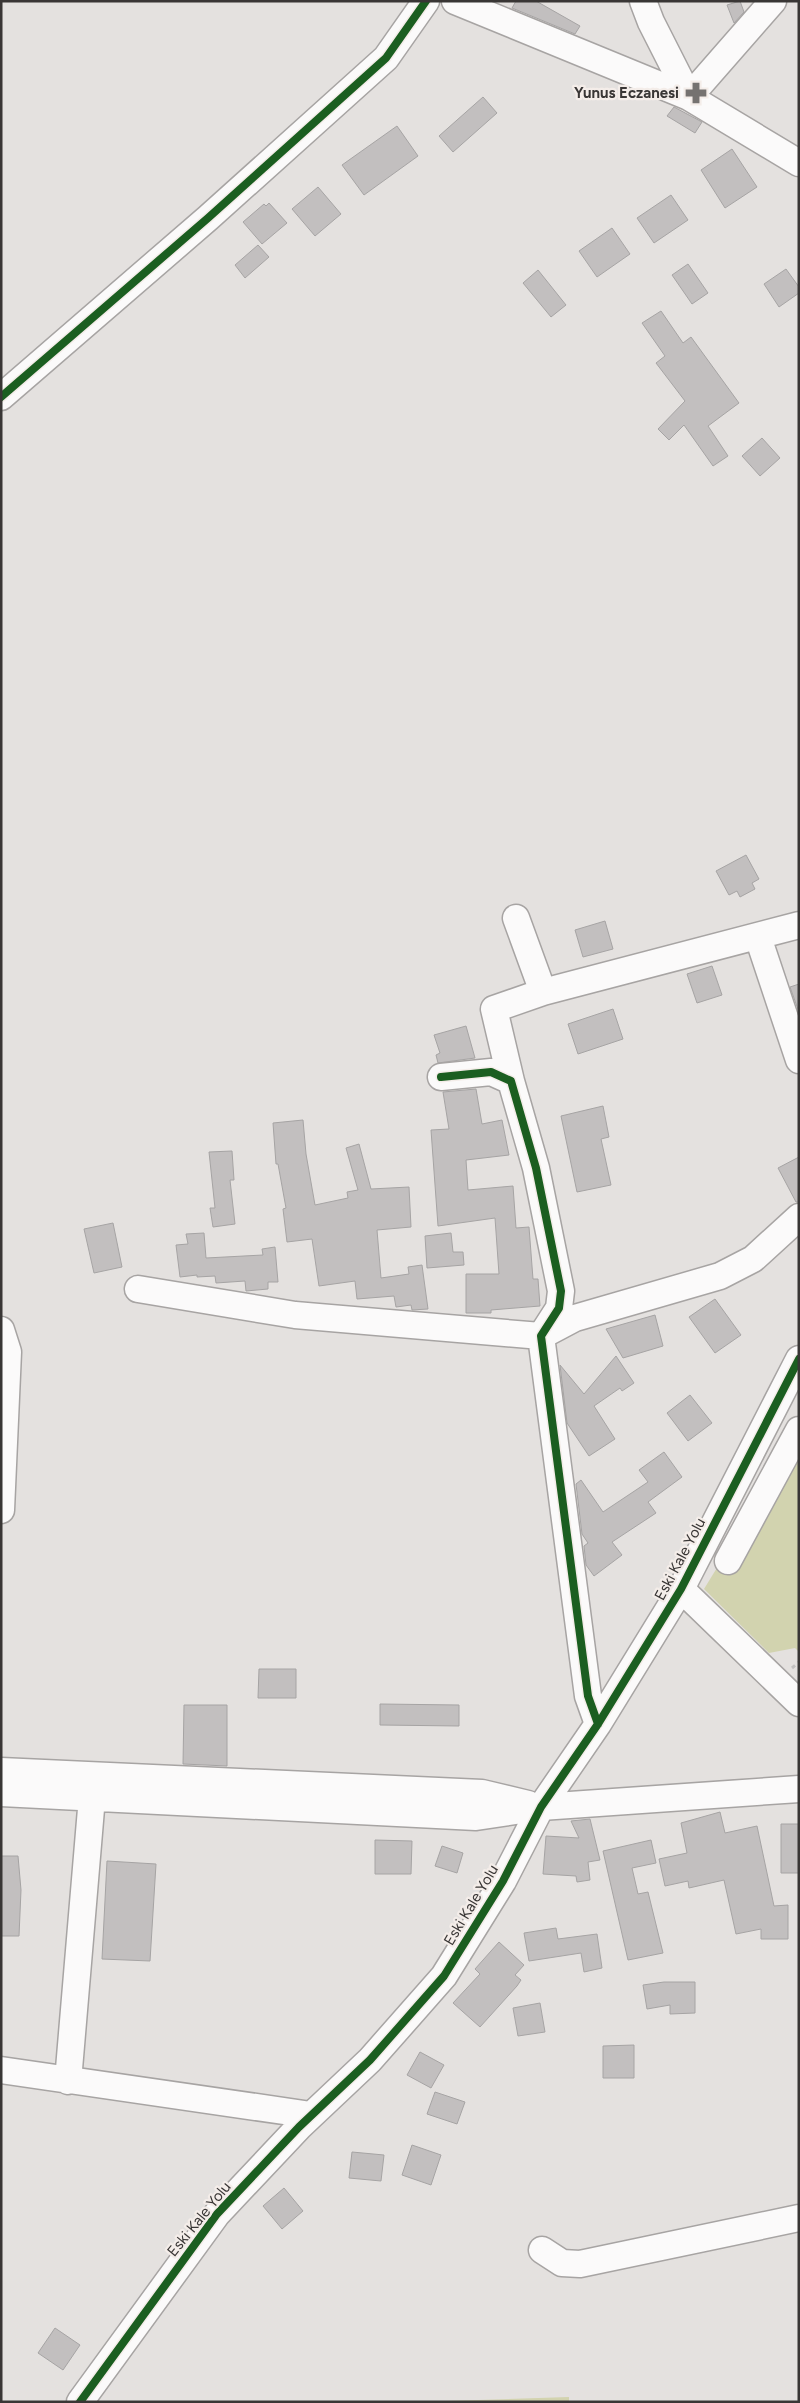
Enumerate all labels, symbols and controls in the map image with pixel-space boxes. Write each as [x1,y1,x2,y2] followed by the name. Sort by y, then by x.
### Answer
[683,80,709,106] pharmacy icon: Yunus Eczanesi
[574,84,679,102] place label: Yunus Eczanesi
[651,1515,709,1603] street label: Eski Kale Yolu
[440,1861,502,1949] street label: Eski Kale Yolu
[163,2178,235,2260] street label: Eski Kale Yolu

